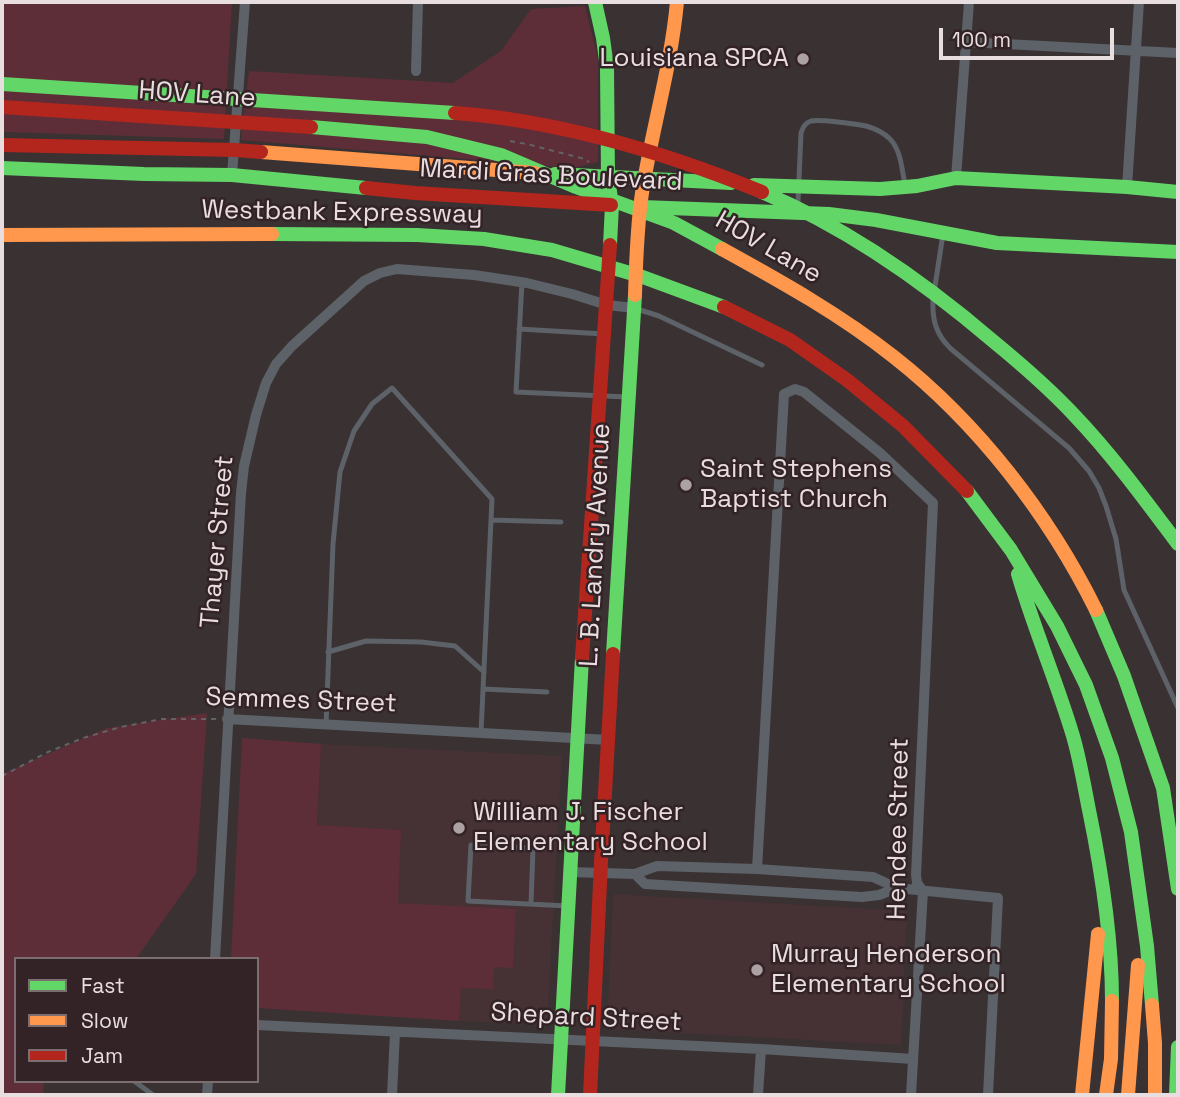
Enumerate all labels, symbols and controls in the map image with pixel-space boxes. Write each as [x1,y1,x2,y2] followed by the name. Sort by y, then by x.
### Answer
[942,14,1117,58] scale bar
[952,26,1011,53] text: 100 m
[599,43,789,75] place label: Louisiana SPCA
[795,51,811,67] marker: Louisiana SPCA
[137,75,257,115] street label: HOV Lane
[419,154,683,198] street label: Mardi Gras Boulevard
[201,195,483,231] street label: Westbank Expressway
[709,205,827,291] street label: HOV Lane
[574,422,618,668] street label: L. B. Landry Avenue
[195,454,241,630] street label: Thayer Street
[700,454,892,516] place label: Saint Stephens Baptist Church
[678,477,694,493] marker: Saint Stephens Baptist Church
[205,682,397,720] street label: Semmes Street
[882,738,916,920] street label: Hendee Street
[473,797,708,858] place label: William J. Fischer Elementary School
[451,820,467,836] marker: William J. Fischer Elementary School
[771,939,1006,1000] place label: Murray Henderson Elementary School
[14,957,259,1083] legend
[749,962,765,978] marker: Murray Henderson Elementary School
[81,972,125,999] text: Fast
[490,997,682,1039] street label: Shepard Street
[81,1007,129,1034] text: Slow
[81,1042,123,1069] text: Jam

